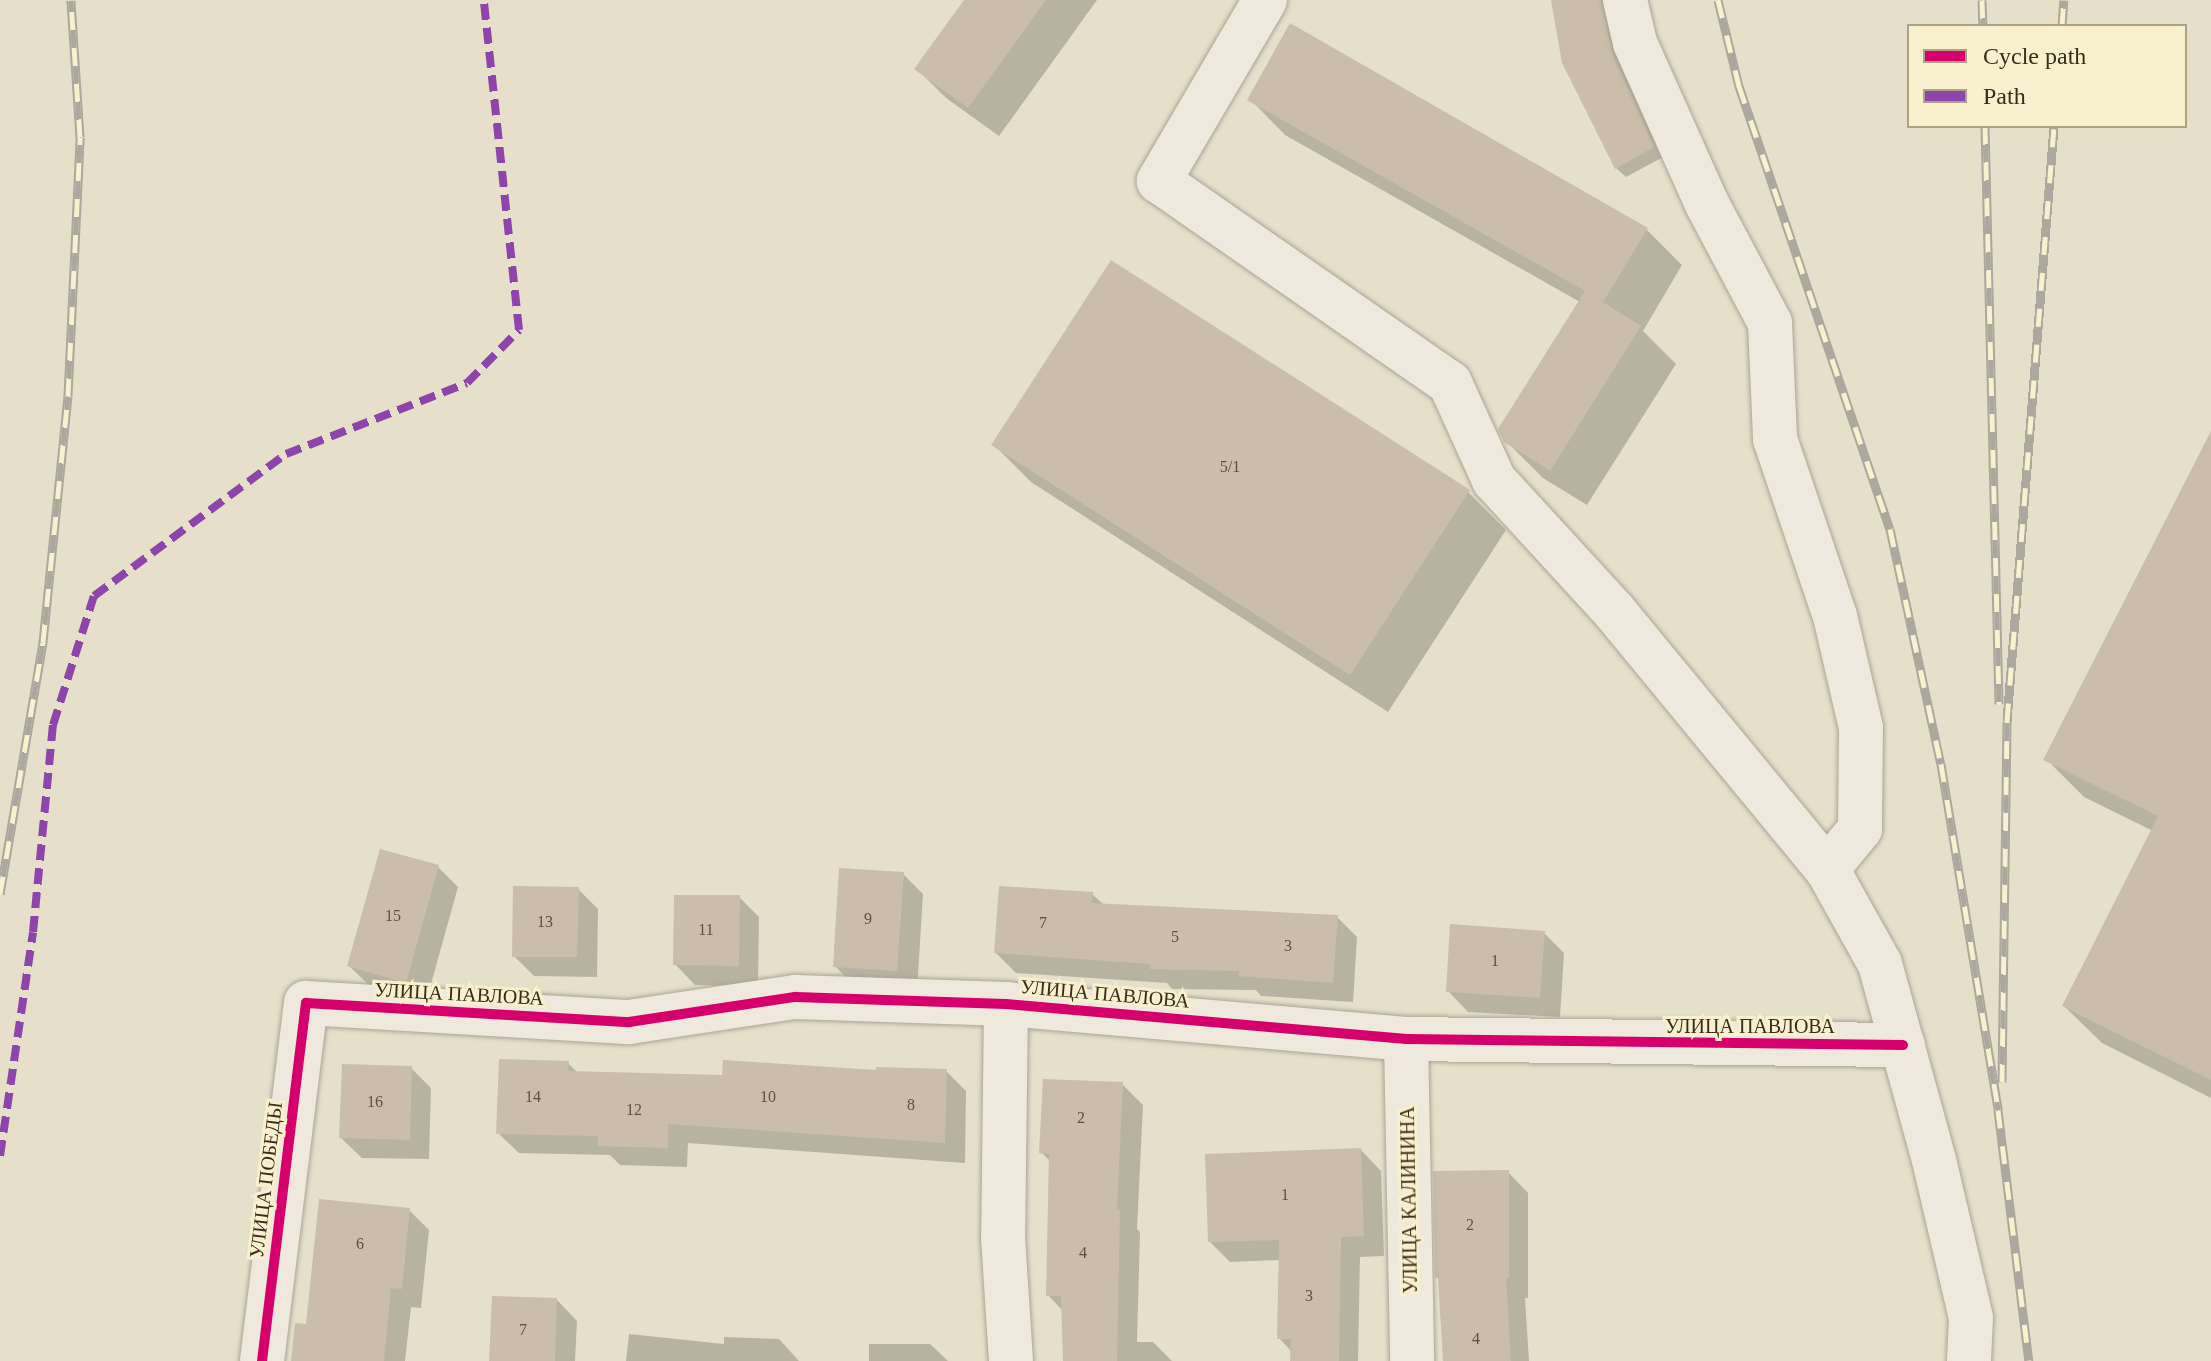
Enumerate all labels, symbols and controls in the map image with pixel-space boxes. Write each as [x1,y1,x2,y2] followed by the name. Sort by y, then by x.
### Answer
[1907,24,2187,128] legend
[1983,43,2086,69] text: Cycle path
[1983,83,2026,109] text: Path
[1220,457,1240,477] house number: 5/1
[385,906,401,926] house number: 15
[864,909,872,929] house number: 9
[537,912,553,932] house number: 13
[1039,913,1047,933] house number: 7
[698,920,714,940] house number: 11
[1171,927,1179,947] house number: 5
[1284,936,1292,956] house number: 3
[1491,951,1499,971] house number: 1
[1019,975,1191,1013] street label: УЛИЦА ПАВЛОВА
[374,978,544,1010] street label: УЛИЦА ПАВЛОВА
[1665,1014,1835,1038] street label: УЛИЦА ПАВЛОВА
[525,1087,541,1107] house number: 14
[760,1087,776,1107] house number: 10
[367,1092,383,1112] house number: 16
[907,1095,915,1115] house number: 8
[244,1100,288,1260] street label: УЛИЦА ПОБЕДЫ
[626,1100,642,1120] house number: 12
[1395,1106,1423,1294] street label: УЛИЦА КАЛИНИНА
[1077,1108,1085,1128] house number: 2
[1281,1185,1289,1205] house number: 1
[1466,1215,1474,1235] house number: 2
[356,1234,364,1254] house number: 6
[1079,1243,1087,1263] house number: 4
[1305,1286,1313,1306] house number: 3
[519,1320,527,1340] house number: 7
[1472,1329,1480,1349] house number: 4

